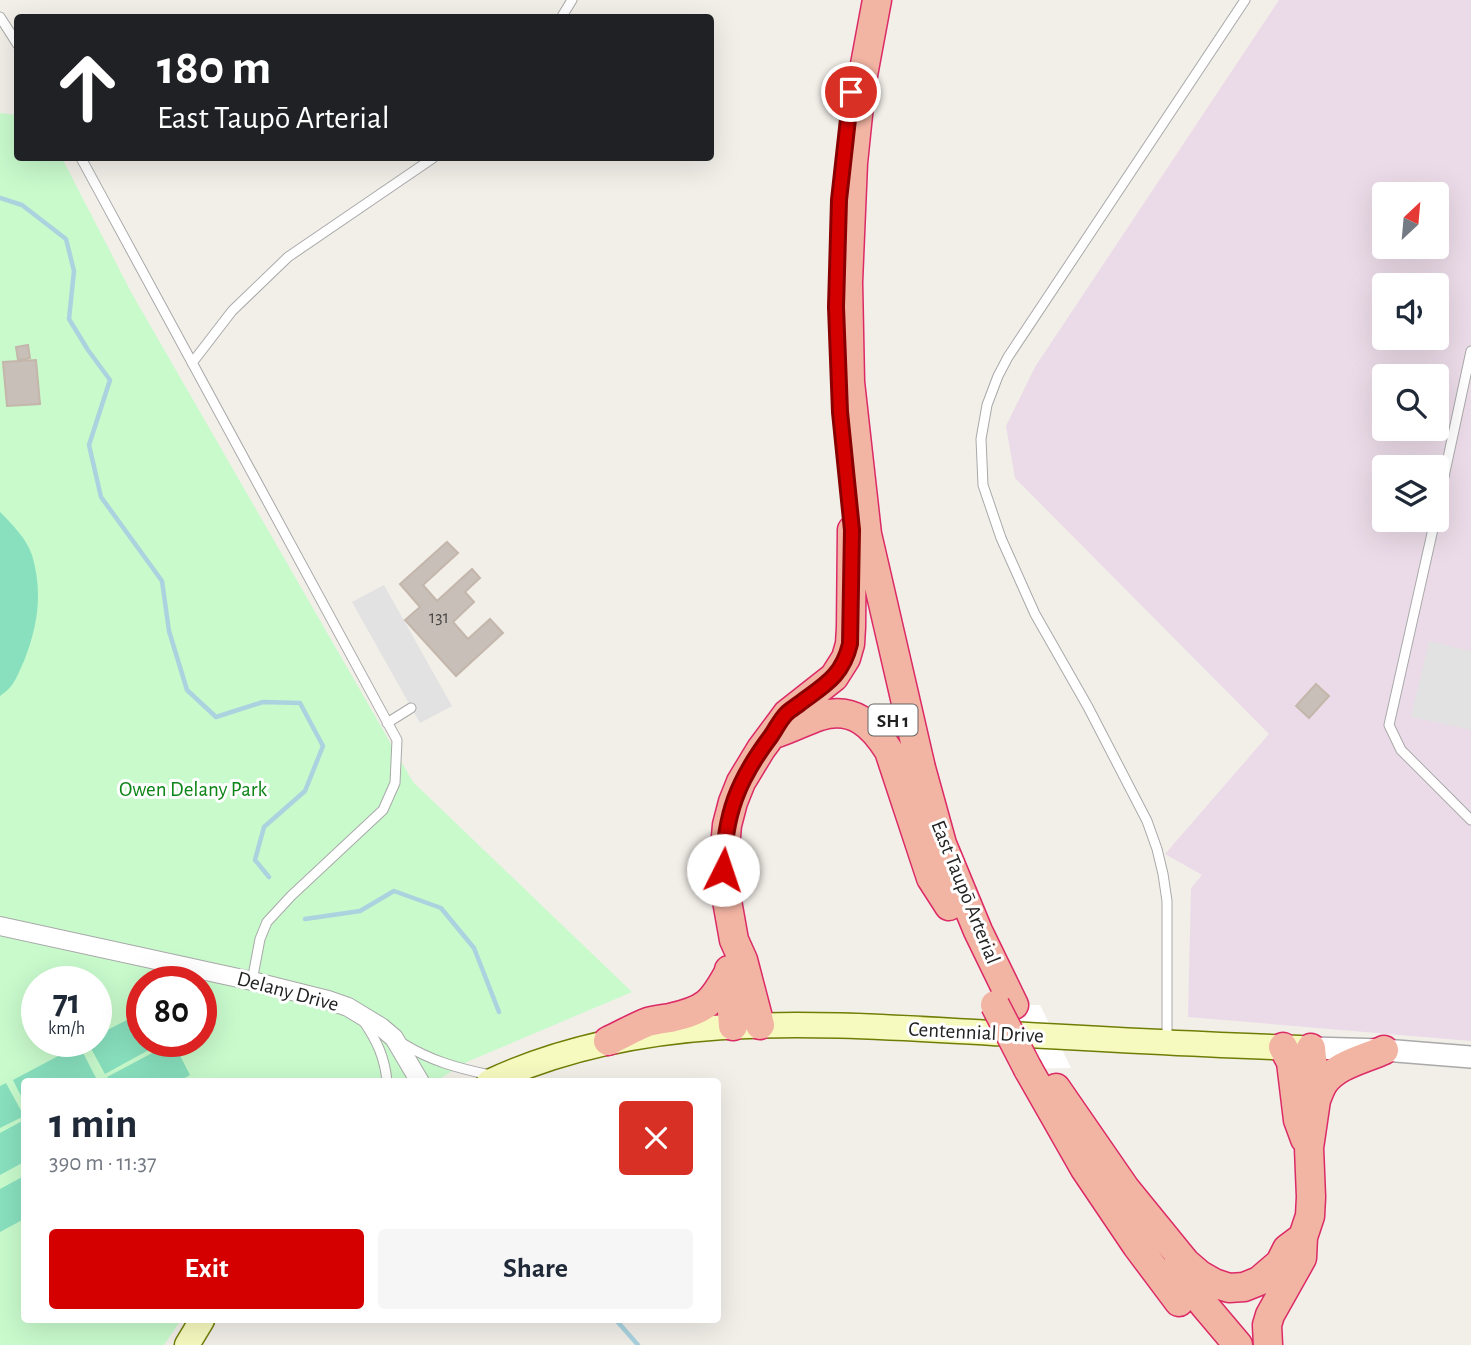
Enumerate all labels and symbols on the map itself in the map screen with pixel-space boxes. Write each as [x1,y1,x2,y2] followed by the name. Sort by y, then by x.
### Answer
[821,62,881,122] pin
[1372,182,1449,259] north arrow
[429,609,449,627] house number: 131
[868,705,917,736] road number: SH 1
[119,779,268,800] park label: Owen Delany Park
[927,817,1004,967] street label: East Taupō Arterial
[686,833,760,907] position arrow
[126,966,217,1057] speed limit sign: 80
[235,968,341,1015] street label: Delany Drive
[908,1018,1044,1047] street label: Centennial Drive

